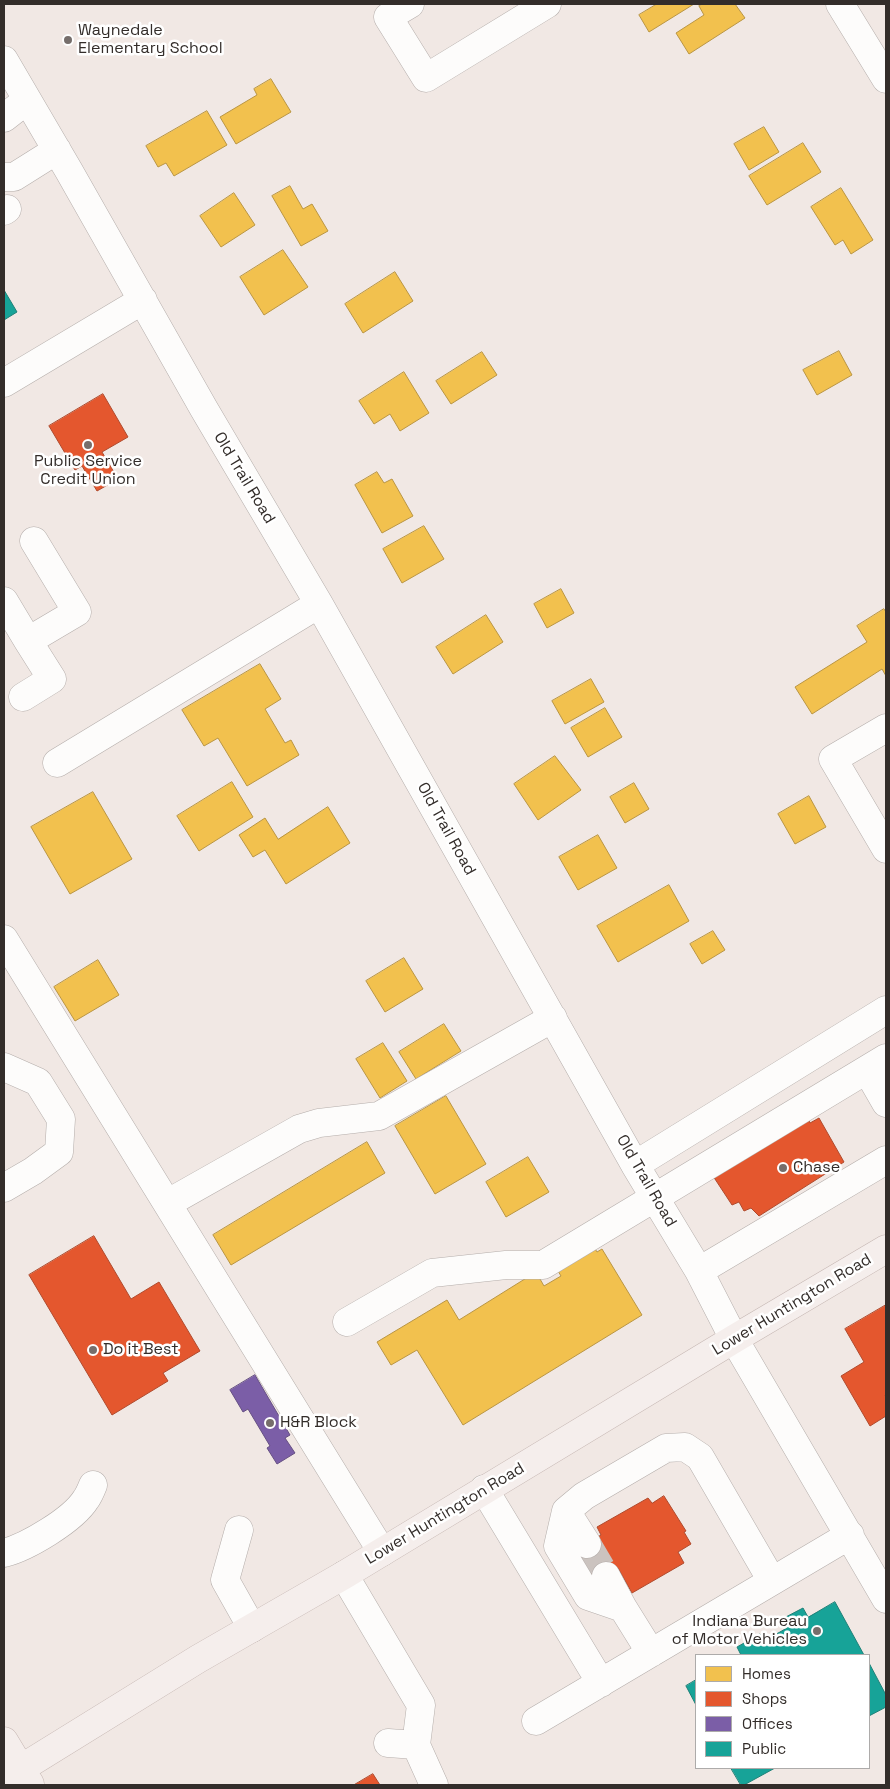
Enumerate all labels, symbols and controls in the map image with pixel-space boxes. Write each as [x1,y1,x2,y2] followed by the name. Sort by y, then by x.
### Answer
[78,21,223,59] place label: Waynedale Elementary School
[62,34,74,46] marker: Waynedale Elementary School
[209,429,279,527] street label: Old Trail Road
[82,439,94,451] marker: Public Service Credit Union
[34,452,142,490] place label: Public Service Credit Union
[413,779,479,879] street label: Old Trail Road
[612,1131,680,1231] street label: Old Trail Road
[793,1158,840,1178] place label: Chase
[777,1162,789,1174] marker: Chase
[709,1250,875,1360] street label: Lower Huntington Road
[103,1340,179,1360] place label: Do it Best
[87,1344,99,1356] marker: Do it Best
[280,1413,357,1433] place label: H&R Block
[264,1417,276,1429] marker: H&R Block
[362,1459,528,1569] street label: Lower Huntington Road
[672,1612,807,1650] place label: Indiana Bureau of Motor Vehicles
[811,1625,823,1637] marker: Indiana Bureau of Motor Vehicles
[695,1654,870,1769] legend
[742,1664,791,1683] text: Homes
[742,1689,787,1708] text: Shops
[742,1714,793,1733] text: Offices
[742,1739,786,1758] text: Public

